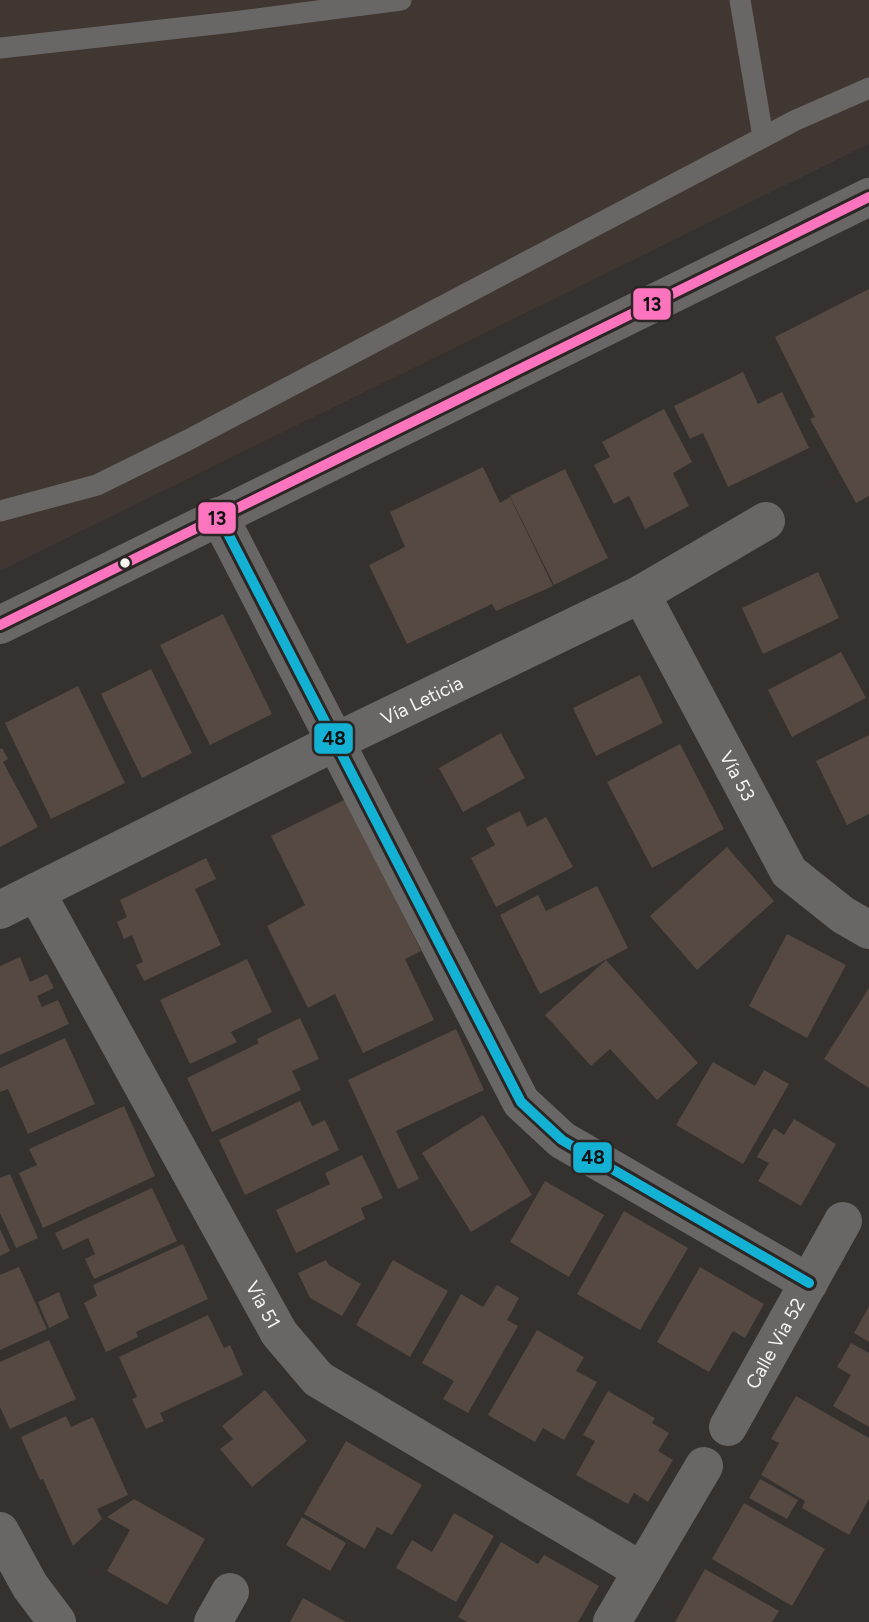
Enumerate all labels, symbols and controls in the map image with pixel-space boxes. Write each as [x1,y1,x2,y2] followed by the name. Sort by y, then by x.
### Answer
[632,287,672,321] line badge: 13
[643,293,661,316] text: 13
[197,501,237,535] line badge: 13
[208,507,226,530] text: 13
[118,556,132,570] unlabelled marker
[377,671,466,730] street label: Vía Leticia
[313,722,354,755] line badge: 48
[322,727,346,750] text: 48
[715,747,760,805] street label: Vía 53
[572,1141,613,1174] line badge: 48
[581,1146,605,1169] text: 48
[241,1277,286,1332] street label: Vía 51
[740,1294,809,1393] street label: Calle Via 52

